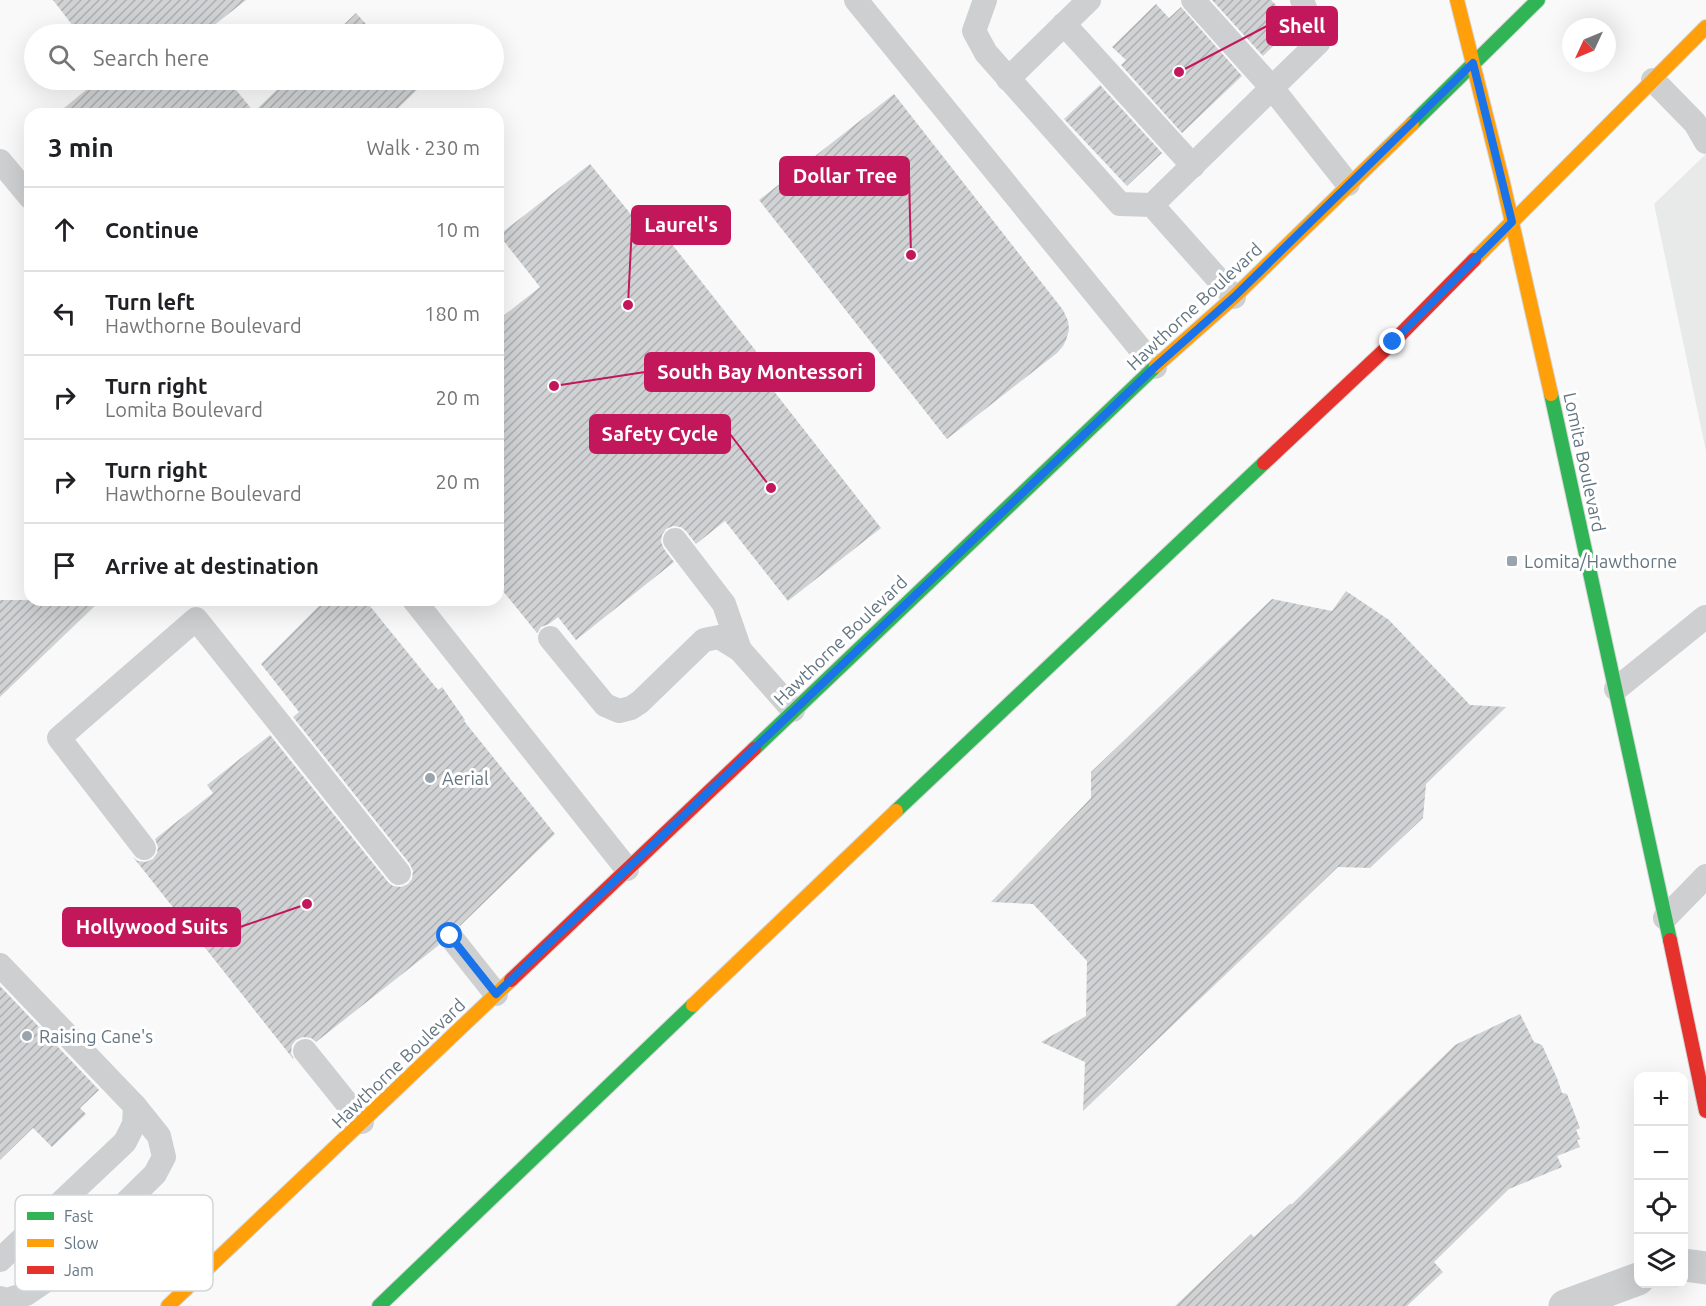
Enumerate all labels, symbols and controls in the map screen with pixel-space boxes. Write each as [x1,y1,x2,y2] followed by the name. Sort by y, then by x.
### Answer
[1267,7,1337,45] callout: Shell
[1279,14,1325,37] text: Shell
[1562,18,1616,72] north arrow
[24,24,504,90] search box
[45,41,78,74] icon: search
[93,45,209,70] text: Search here
[48,133,114,162] text: 3 min
[367,136,480,159] text: Walk · 230 m
[780,157,909,195] callout: Dollar Tree
[793,164,897,187] text: Dollar Tree
[632,206,730,244] callout: Laurel's
[48,213,81,246] icon: ahead
[644,213,718,236] text: Laurel's
[105,217,199,242] text: Continue
[436,218,480,241] text: 10 m
[1122,238,1266,374] street label: Hawthorne Boulevard
[105,289,195,314] text: Turn left
[48,297,81,330] icon: left
[424,302,480,325] text: 180 m
[105,314,302,337] text: Hawthorne Boulevard
[1379,328,1405,354] route end
[645,353,874,391] callout: South Bay Montessori
[657,360,863,383] text: South Bay Montessori
[105,373,207,398] text: Turn right
[48,381,81,414] icon: right
[436,386,480,409] text: 20 m
[1560,390,1610,534] street label: Lomita Boulevard
[105,398,263,421] text: Lomita Boulevard
[590,415,730,453] callout: Safety Cycle
[602,422,718,445] text: Safety Cycle
[105,457,207,482] text: Turn right
[48,465,81,498] icon: right
[436,470,480,493] text: 20 m
[105,482,302,505] text: Hawthorne Boulevard
[48,549,81,582] icon: arrive
[1524,551,1677,571] place label: Lomita/Hawthorne
[105,553,319,578] text: Arrive at destination
[1505,554,1519,568] marker: Lomita/Hawthorne
[769,571,911,709] street label: Hawthorne Boulevard
[442,768,489,788] place label: Aerial
[423,771,437,785] marker: Aerial
[63,908,240,946] callout: Hollywood Suits
[76,915,228,938] text: Hollywood Suits
[436,922,462,948] route start
[327,994,469,1132] street label: Hawthorne Boulevard
[39,1026,153,1046] place label: Raising Cane's
[20,1029,34,1043] marker: Raising Cane's
[1634,1072,1688,1288] map controls
[1634,1072,1688,1126] button: +
[1634,1126,1688,1180] button: −
[1634,1180,1688,1234] button: locate
[15,1195,213,1291] legend
[64,1207,94,1225] text: Fast
[64,1234,99,1252] text: Slow
[1634,1234,1688,1288] button: layers
[64,1261,94,1279] text: Jam

